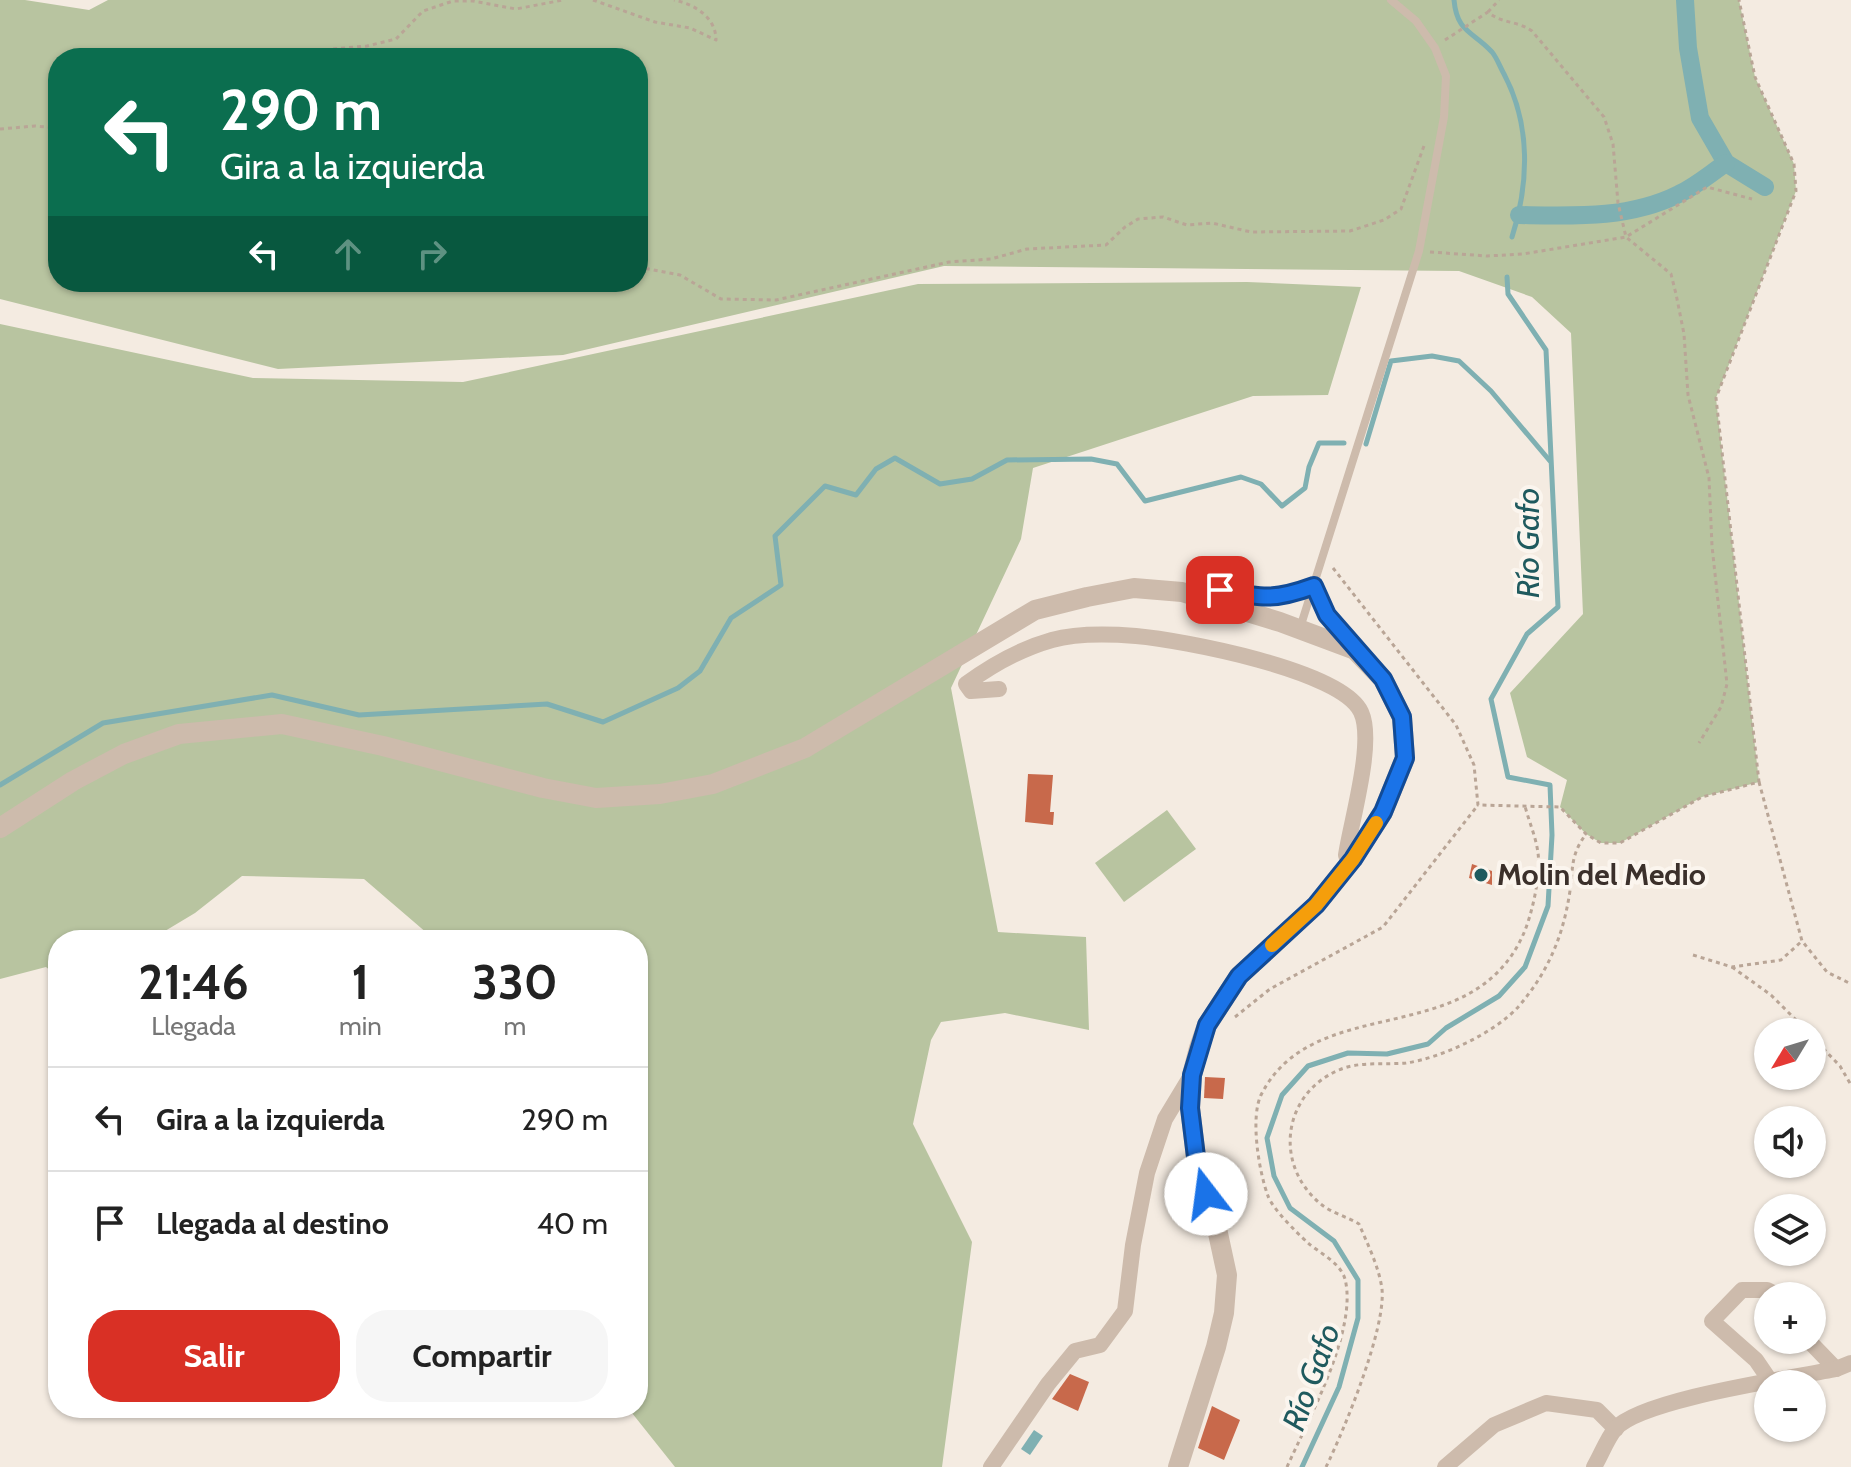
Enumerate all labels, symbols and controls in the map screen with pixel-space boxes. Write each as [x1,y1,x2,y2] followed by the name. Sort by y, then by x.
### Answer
[220,76,382,144] text: 290 m
[88,80,192,184] icon: left
[220,144,485,188] text: Gira a la izquierda
[242,232,286,276] icon: left
[326,232,370,276] icon: ahead
[410,232,454,276] icon: right
[1508,488,1547,598] water label: Río Gafo
[1186,556,1254,624] pin
[1198,568,1242,612] icon: arrive
[1497,856,1706,893] place label: Molin del Medio
[1472,866,1490,884] marker: Molin del Medio
[138,953,249,1011] text: 21:46
[352,953,369,1011] text: 1
[472,953,558,1011] text: 330
[151,1010,236,1042] text: Llegada
[339,1010,382,1042] text: min
[504,1010,526,1042] text: m
[1754,1018,1826,1090] north arrow
[1754,1018,1826,1442] map controls
[88,1097,132,1141] icon: left
[156,1101,385,1138] text: Gira a la izquierda
[521,1101,608,1138] text: 290 m
[1754,1106,1826,1178] button: sound
[1164,1152,1248,1236] position arrow
[1754,1194,1826,1266] button: layers
[88,1201,132,1245] icon: arrive
[156,1205,389,1242] text: Llegada al destino
[537,1205,608,1242] text: 40 m
[1754,1282,1826,1354] button: +
[88,1310,340,1402] button: Salir
[356,1310,608,1402] button: Compartir
[1273,1318,1348,1435] water label: Río Gafo
[1754,1370,1826,1442] button: −

